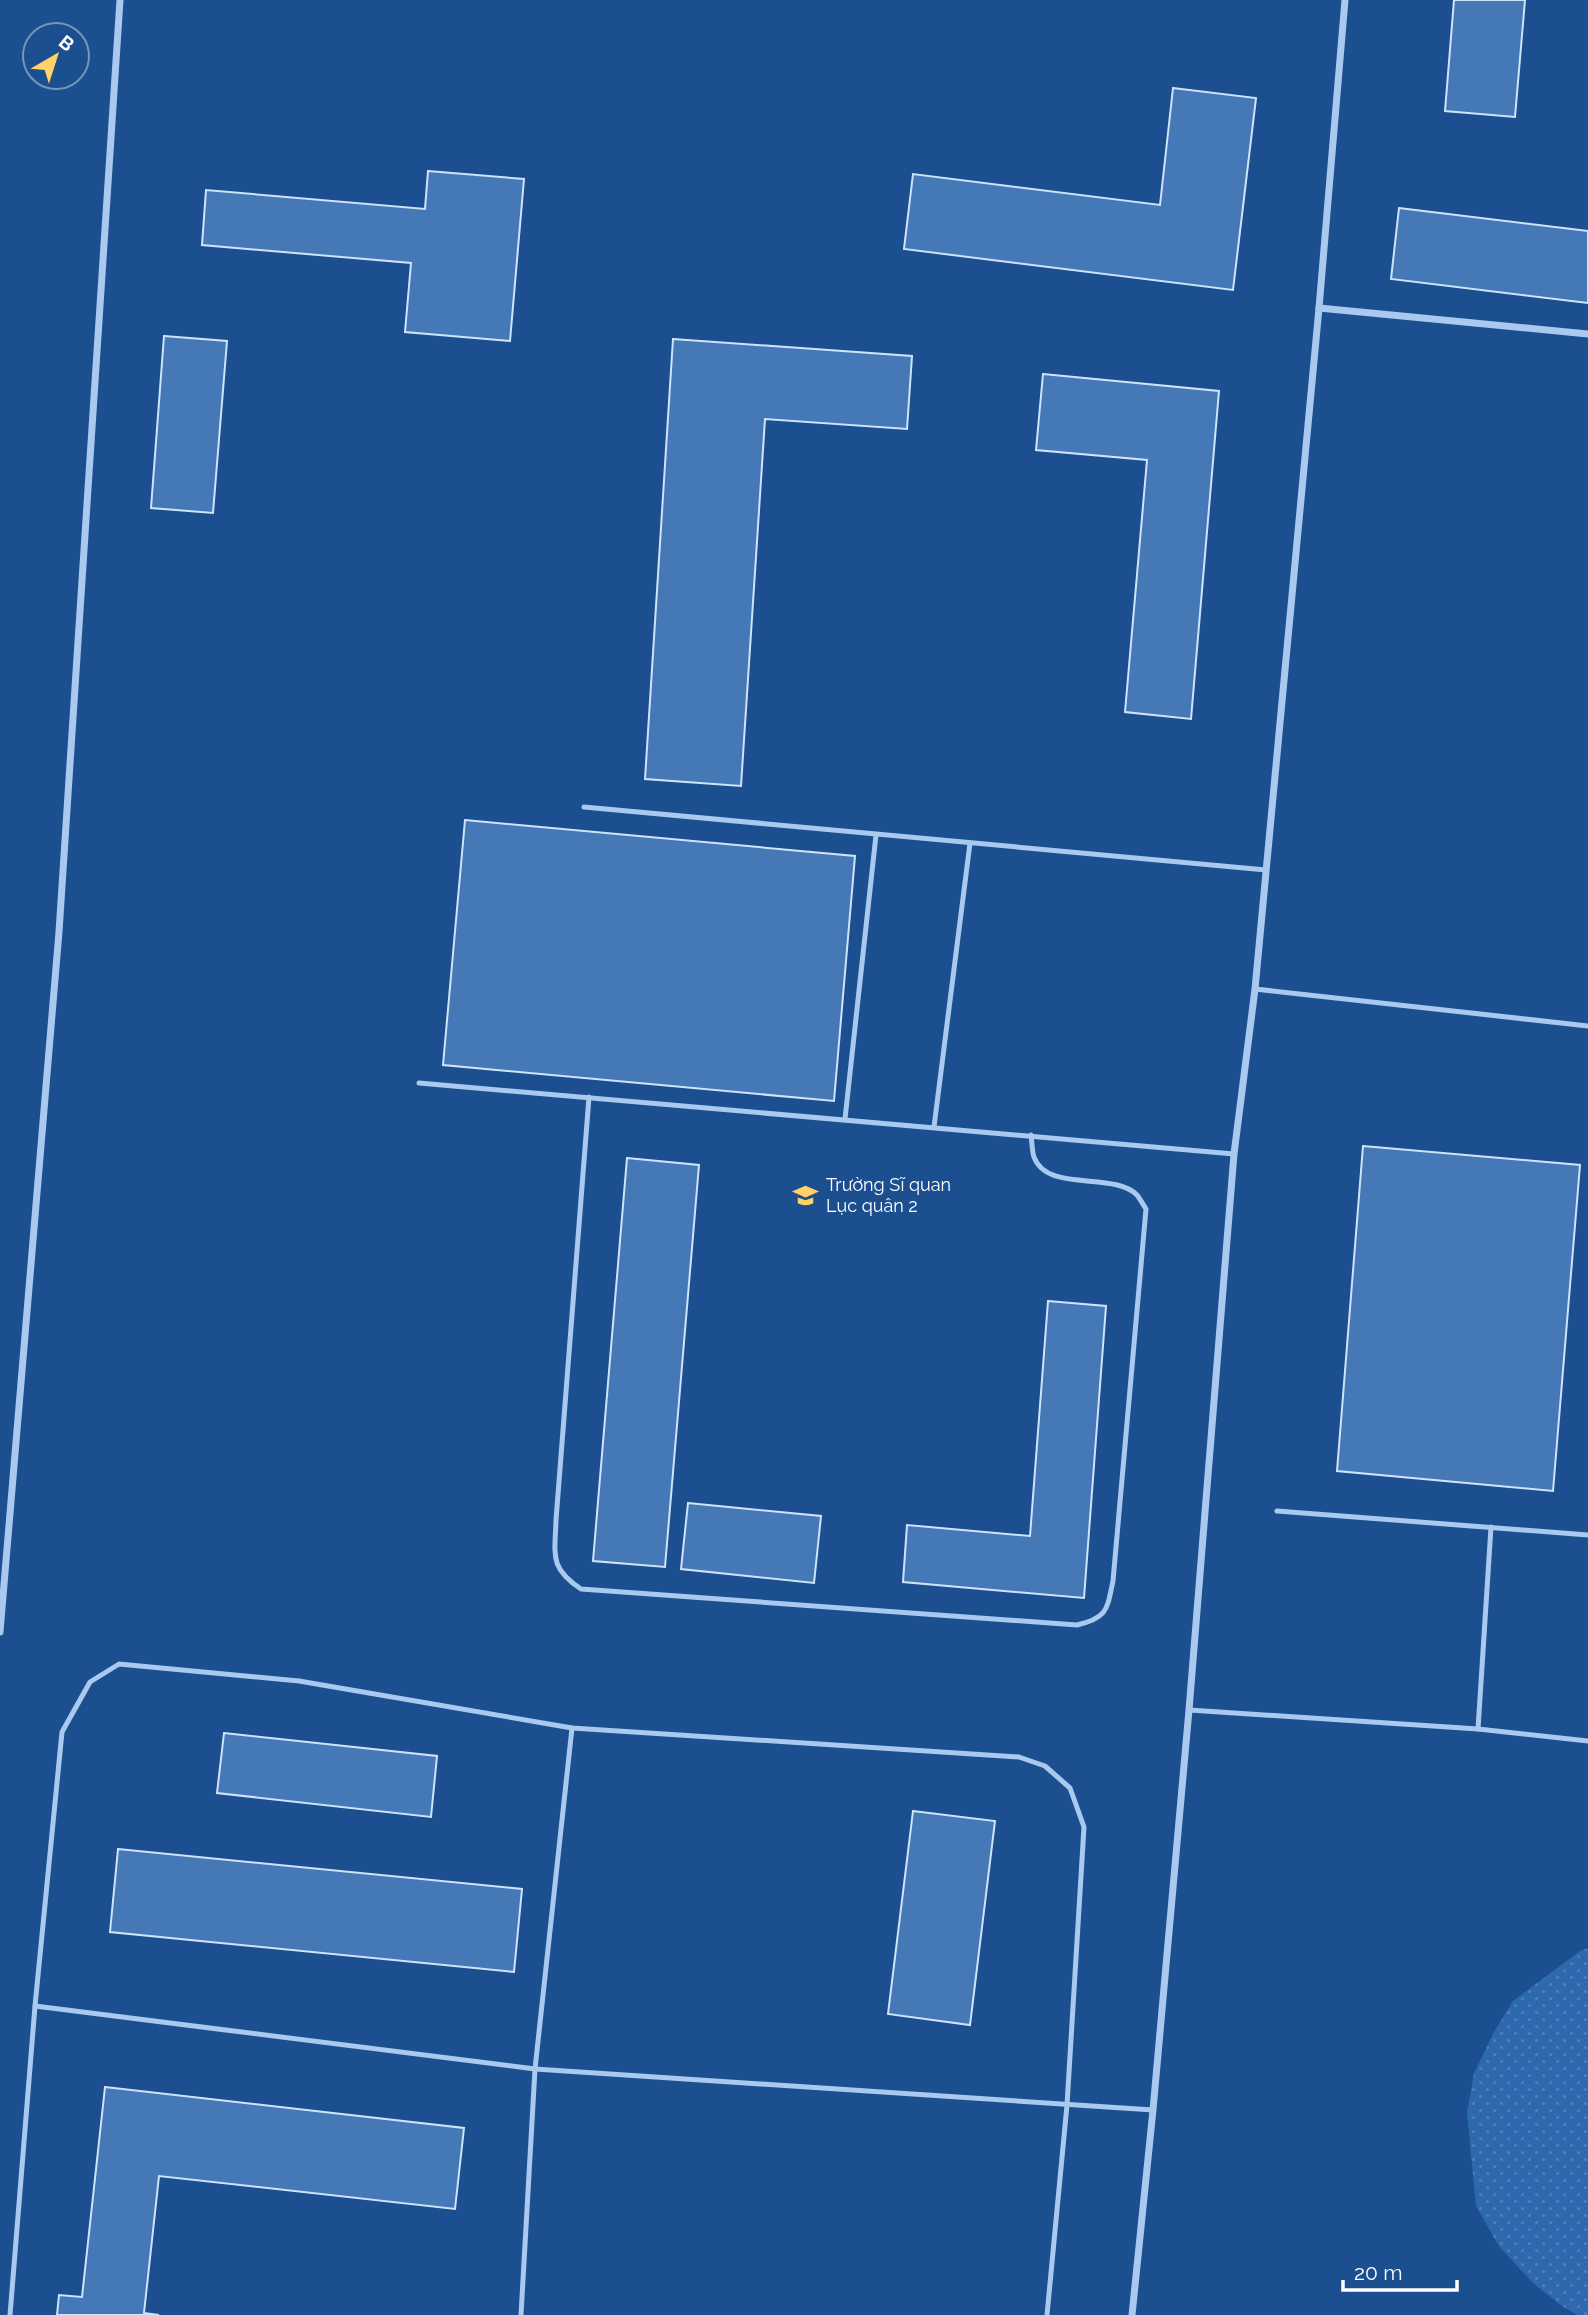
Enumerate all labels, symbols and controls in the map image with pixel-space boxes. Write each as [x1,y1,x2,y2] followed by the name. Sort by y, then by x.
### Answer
[21,21,91,91] north arrow
[55,30,79,55] text: B
[826,1174,951,1216] place label: Trường Sĩ quan Lục quân 2
[792,1181,820,1209] school or university icon: Trường Sĩ quan Lục quân 2
[1343,2248,1457,2292] scale bar
[1354,2260,1402,2285] text: 20 m

